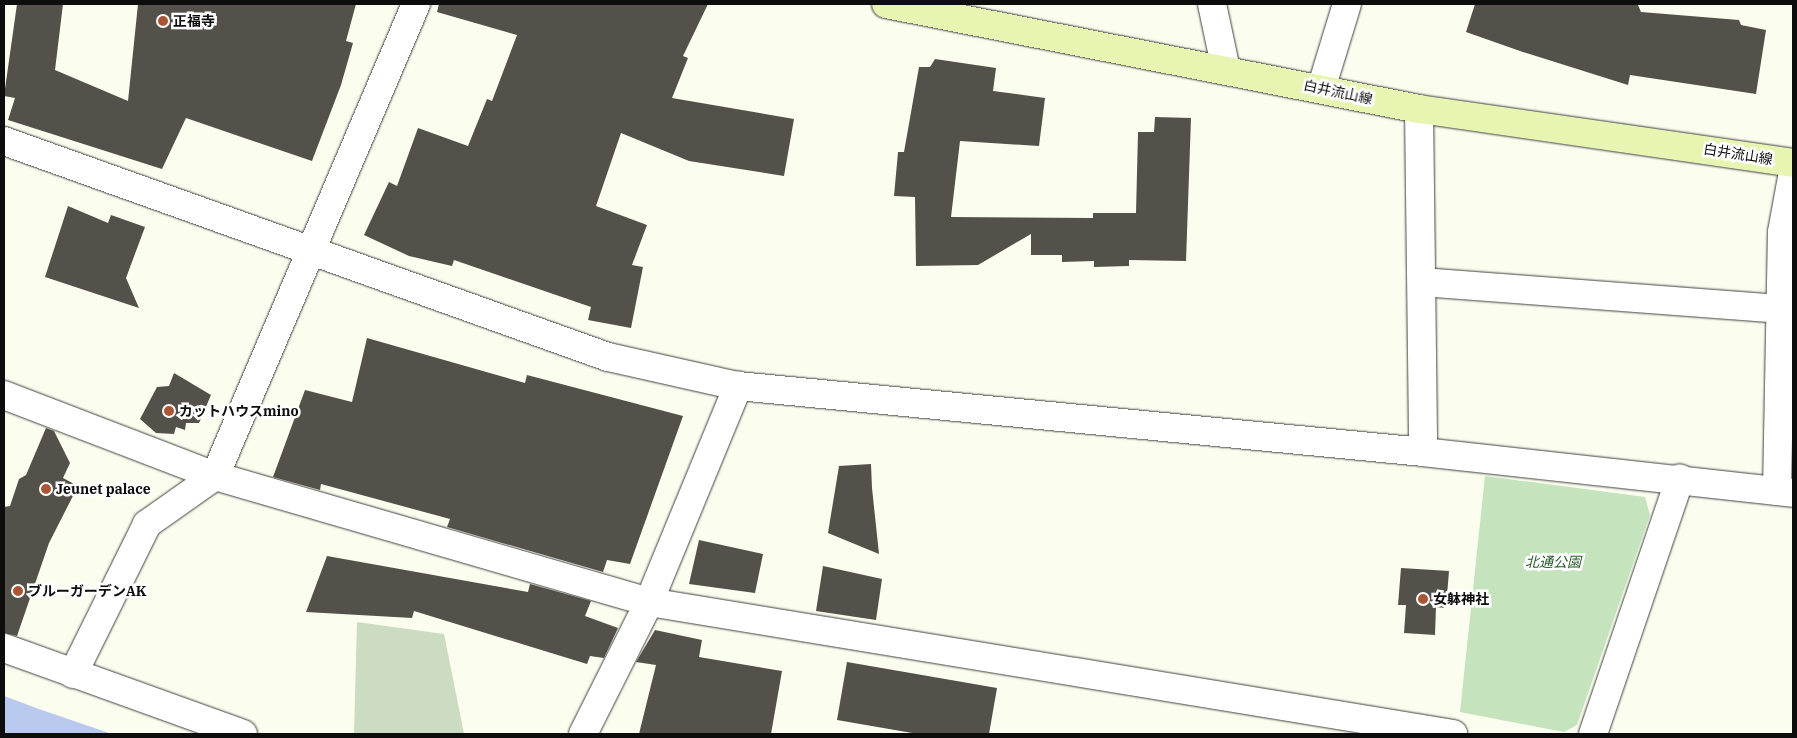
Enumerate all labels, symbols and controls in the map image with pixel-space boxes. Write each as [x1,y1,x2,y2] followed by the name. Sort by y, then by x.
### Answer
[173,13,215,29] place label: 正福寺
[157,15,169,27] marker: 正福寺
[1302,77,1374,107] street label: 白井流山線
[1702,140,1774,168] street label: 白井流山線
[179,403,299,419] place label: カットハウスmino
[163,405,175,417] marker: カットハウスmino
[56,481,151,497] place label: Jeunet palace
[40,483,52,495] marker: Jeunet palace
[1525,554,1581,570] park label: 北通公園
[28,583,147,599] place label: ブルーガーデンAK
[12,585,24,597] marker: ブルーガーデンAK
[1433,591,1489,607] place label: 女躰神社
[1417,593,1429,605] marker: 女躰神社

